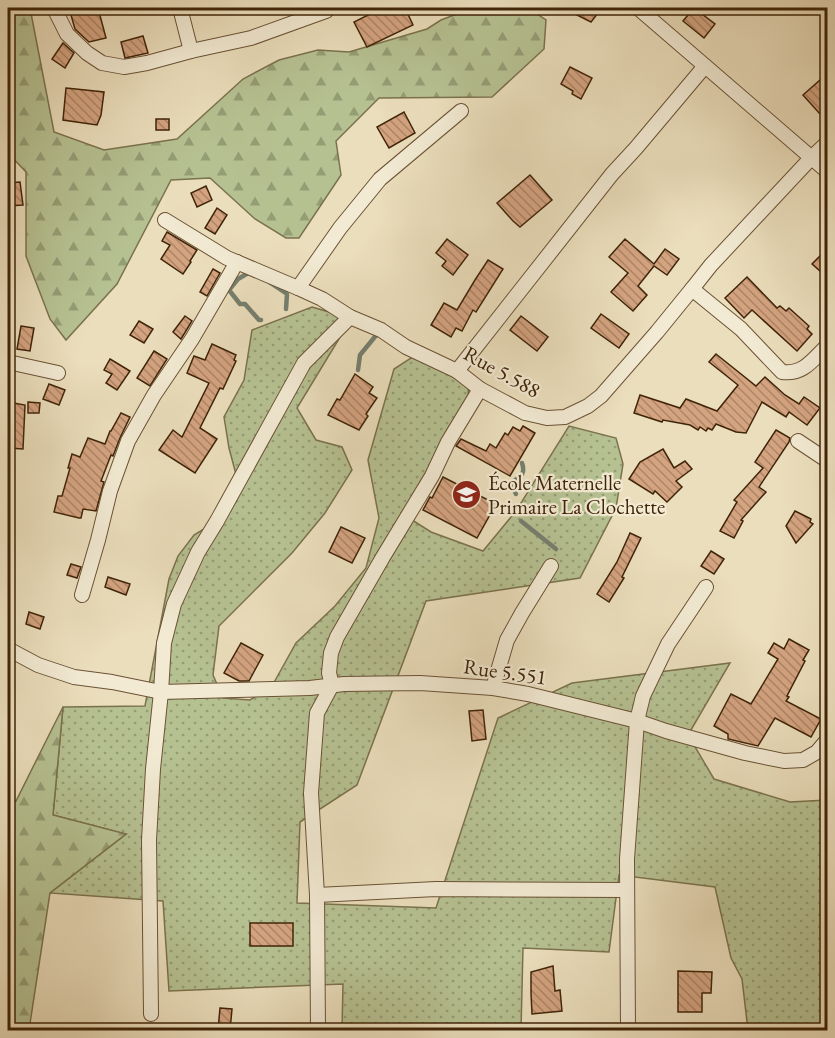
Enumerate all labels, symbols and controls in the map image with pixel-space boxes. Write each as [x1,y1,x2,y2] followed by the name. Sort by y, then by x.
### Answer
[459,339,545,404] street label: Rue 5.588
[488,469,665,520] place label: École Maternelle Primaire La Clochette
[451,479,483,511] school or university icon: École Maternelle Primaire La Clochette
[462,652,548,691] street label: Rue 5.551

